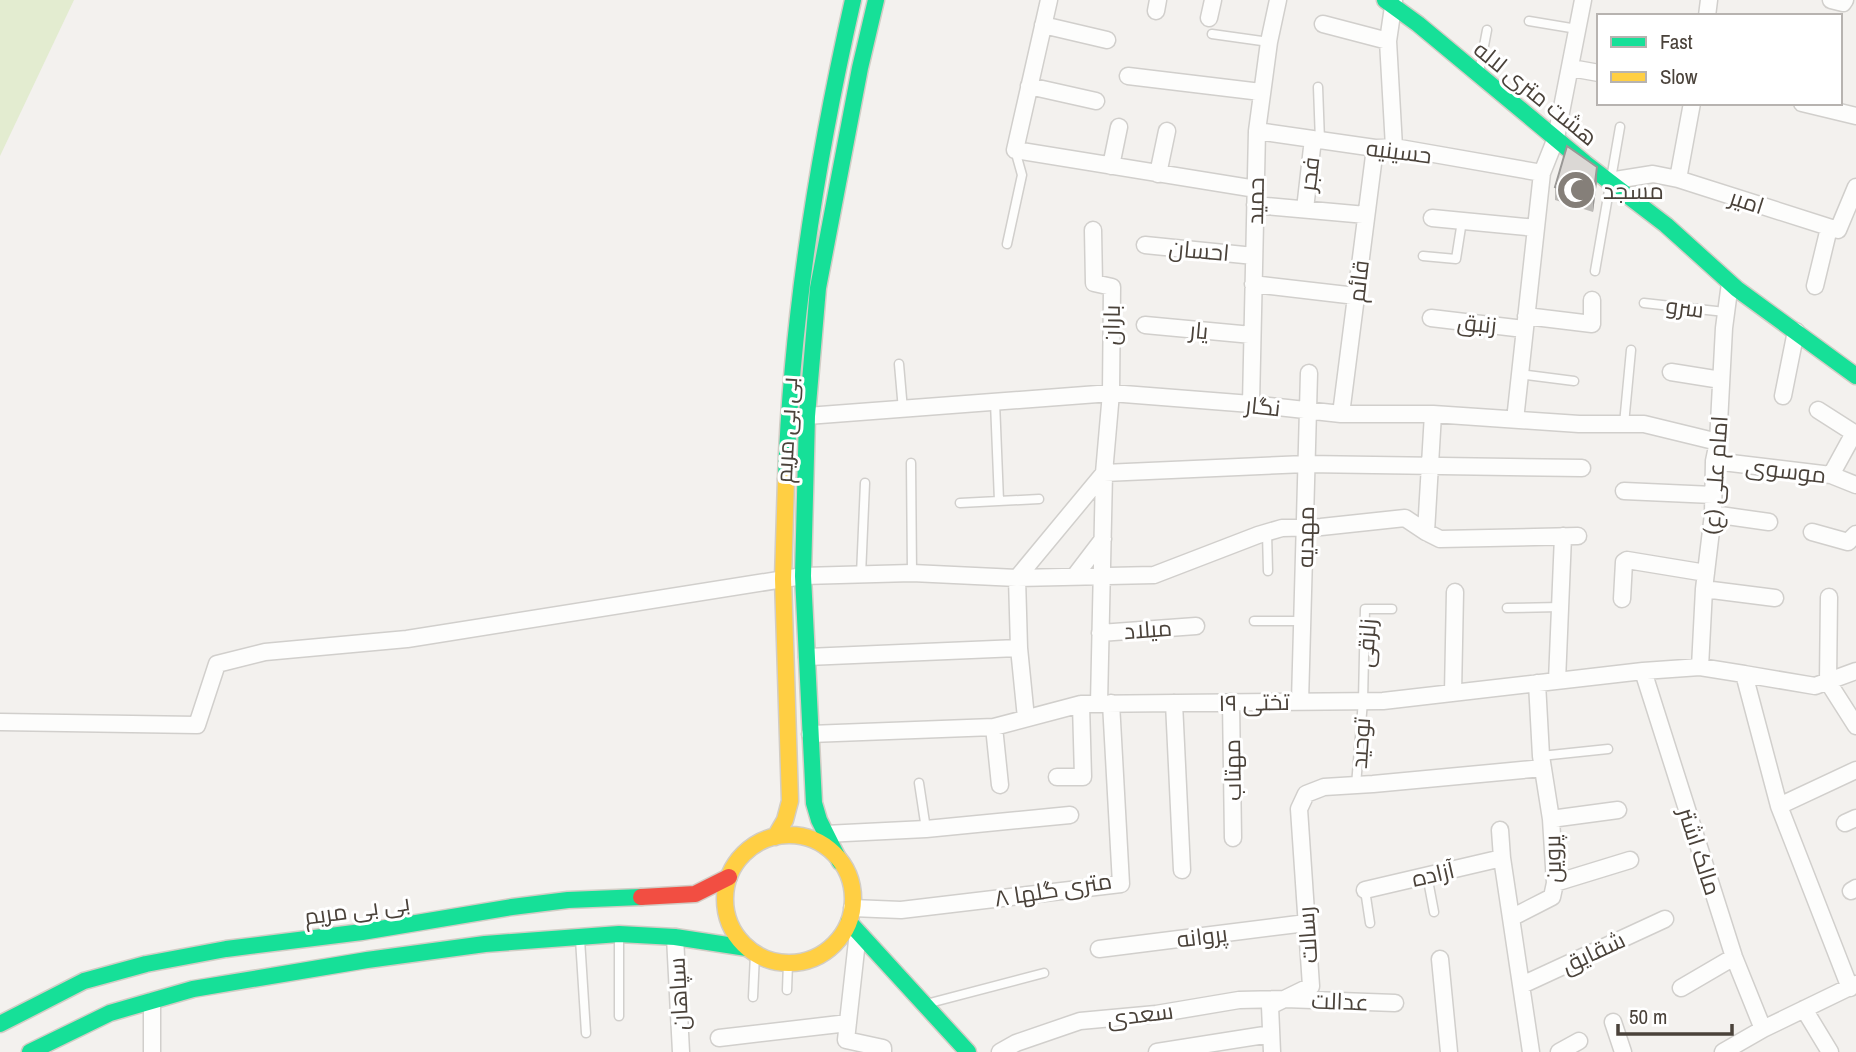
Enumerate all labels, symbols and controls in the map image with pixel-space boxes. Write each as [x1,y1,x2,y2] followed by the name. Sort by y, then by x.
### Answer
[1597,14,1842,105] legend
[1660,27,1693,56] text: Fast
[1468,33,1604,153] street label: هشت متری لاله
[1660,62,1698,91] text: Slow
[1364,132,1434,170] street label: حسینیه
[1291,155,1327,195] street label: فجر
[1555,169,1597,211] mosque icon: مسجد
[1603,175,1664,206] place label: مسجد
[1239,177,1271,225] street label: حمید
[1724,180,1768,221] street label: امیر
[1167,232,1231,268] street label: احسان
[1340,258,1377,304] street label: قائم
[1664,289,1706,325] street label: سرو
[1095,304,1127,346] street label: باران
[1456,306,1498,340] street label: زنبق
[1186,314,1210,346] street label: یار
[768,376,805,484] street label: بی بی مریم
[1242,389,1282,423] street label: نگار
[1695,415,1736,535] street label: امام علی (ع)
[1744,450,1828,490] street label: موسوی
[1289,506,1321,568] street label: مهدیه
[1123,612,1173,646] street label: میلاد
[1349,617,1383,669] street label: زلزقی
[1218,686,1290,718] street label: تختی ۱۹
[1343,716,1377,770] street label: توحید
[1216,739,1248,801] street label: مهتاب
[1671,801,1729,899] street label: مالک اشتر
[1536,835,1568,883] street label: پروین
[1409,854,1457,894] street label: آزاده
[992,864,1114,914] street label: ۸ متری گلها
[302,886,412,933] street label: بی بی مریم
[1290,905,1324,965] street label: رسالت
[1175,917,1229,955] street label: پروانه
[1556,924,1630,980] street label: شقایق
[661,957,695,1031] street label: سپاهان
[1311,985,1369,1017] street label: عدالت
[1618,992,1732,1036] scale bar
[1105,995,1175,1033] street label: سعدی
[1629,1002,1667,1031] text: 50 m

